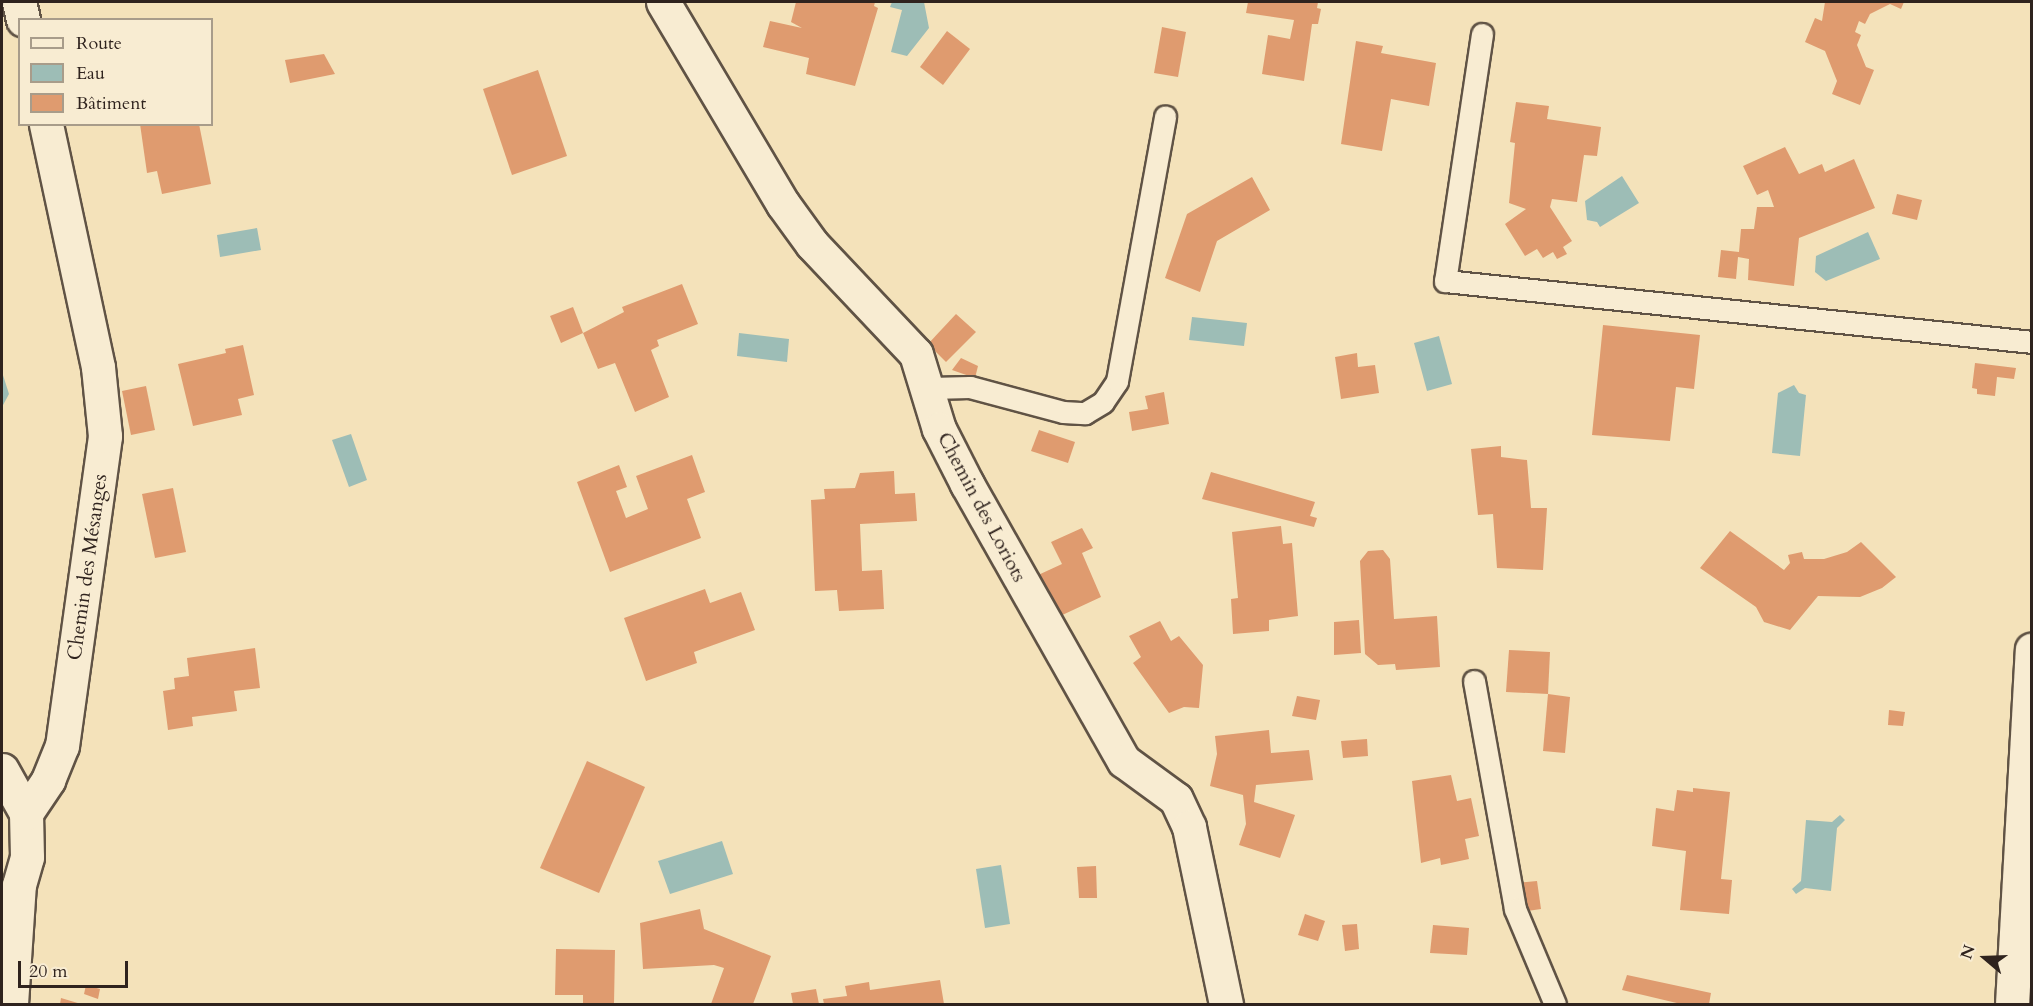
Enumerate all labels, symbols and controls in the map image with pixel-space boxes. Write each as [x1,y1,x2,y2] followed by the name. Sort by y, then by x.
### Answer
[18,18,213,126] legend
[76,31,122,56] text: Route
[76,61,105,86] text: Eau
[76,91,146,116] text: Bâtiment
[932,428,1032,586] street label: Chemin des Loriots
[62,472,112,662] street label: Chemin des Mésanges
[1955,928,2015,988] north arrow
[1955,942,1981,962] text: N
[21,949,130,987] scale bar
[29,959,68,984] text: 20 m

